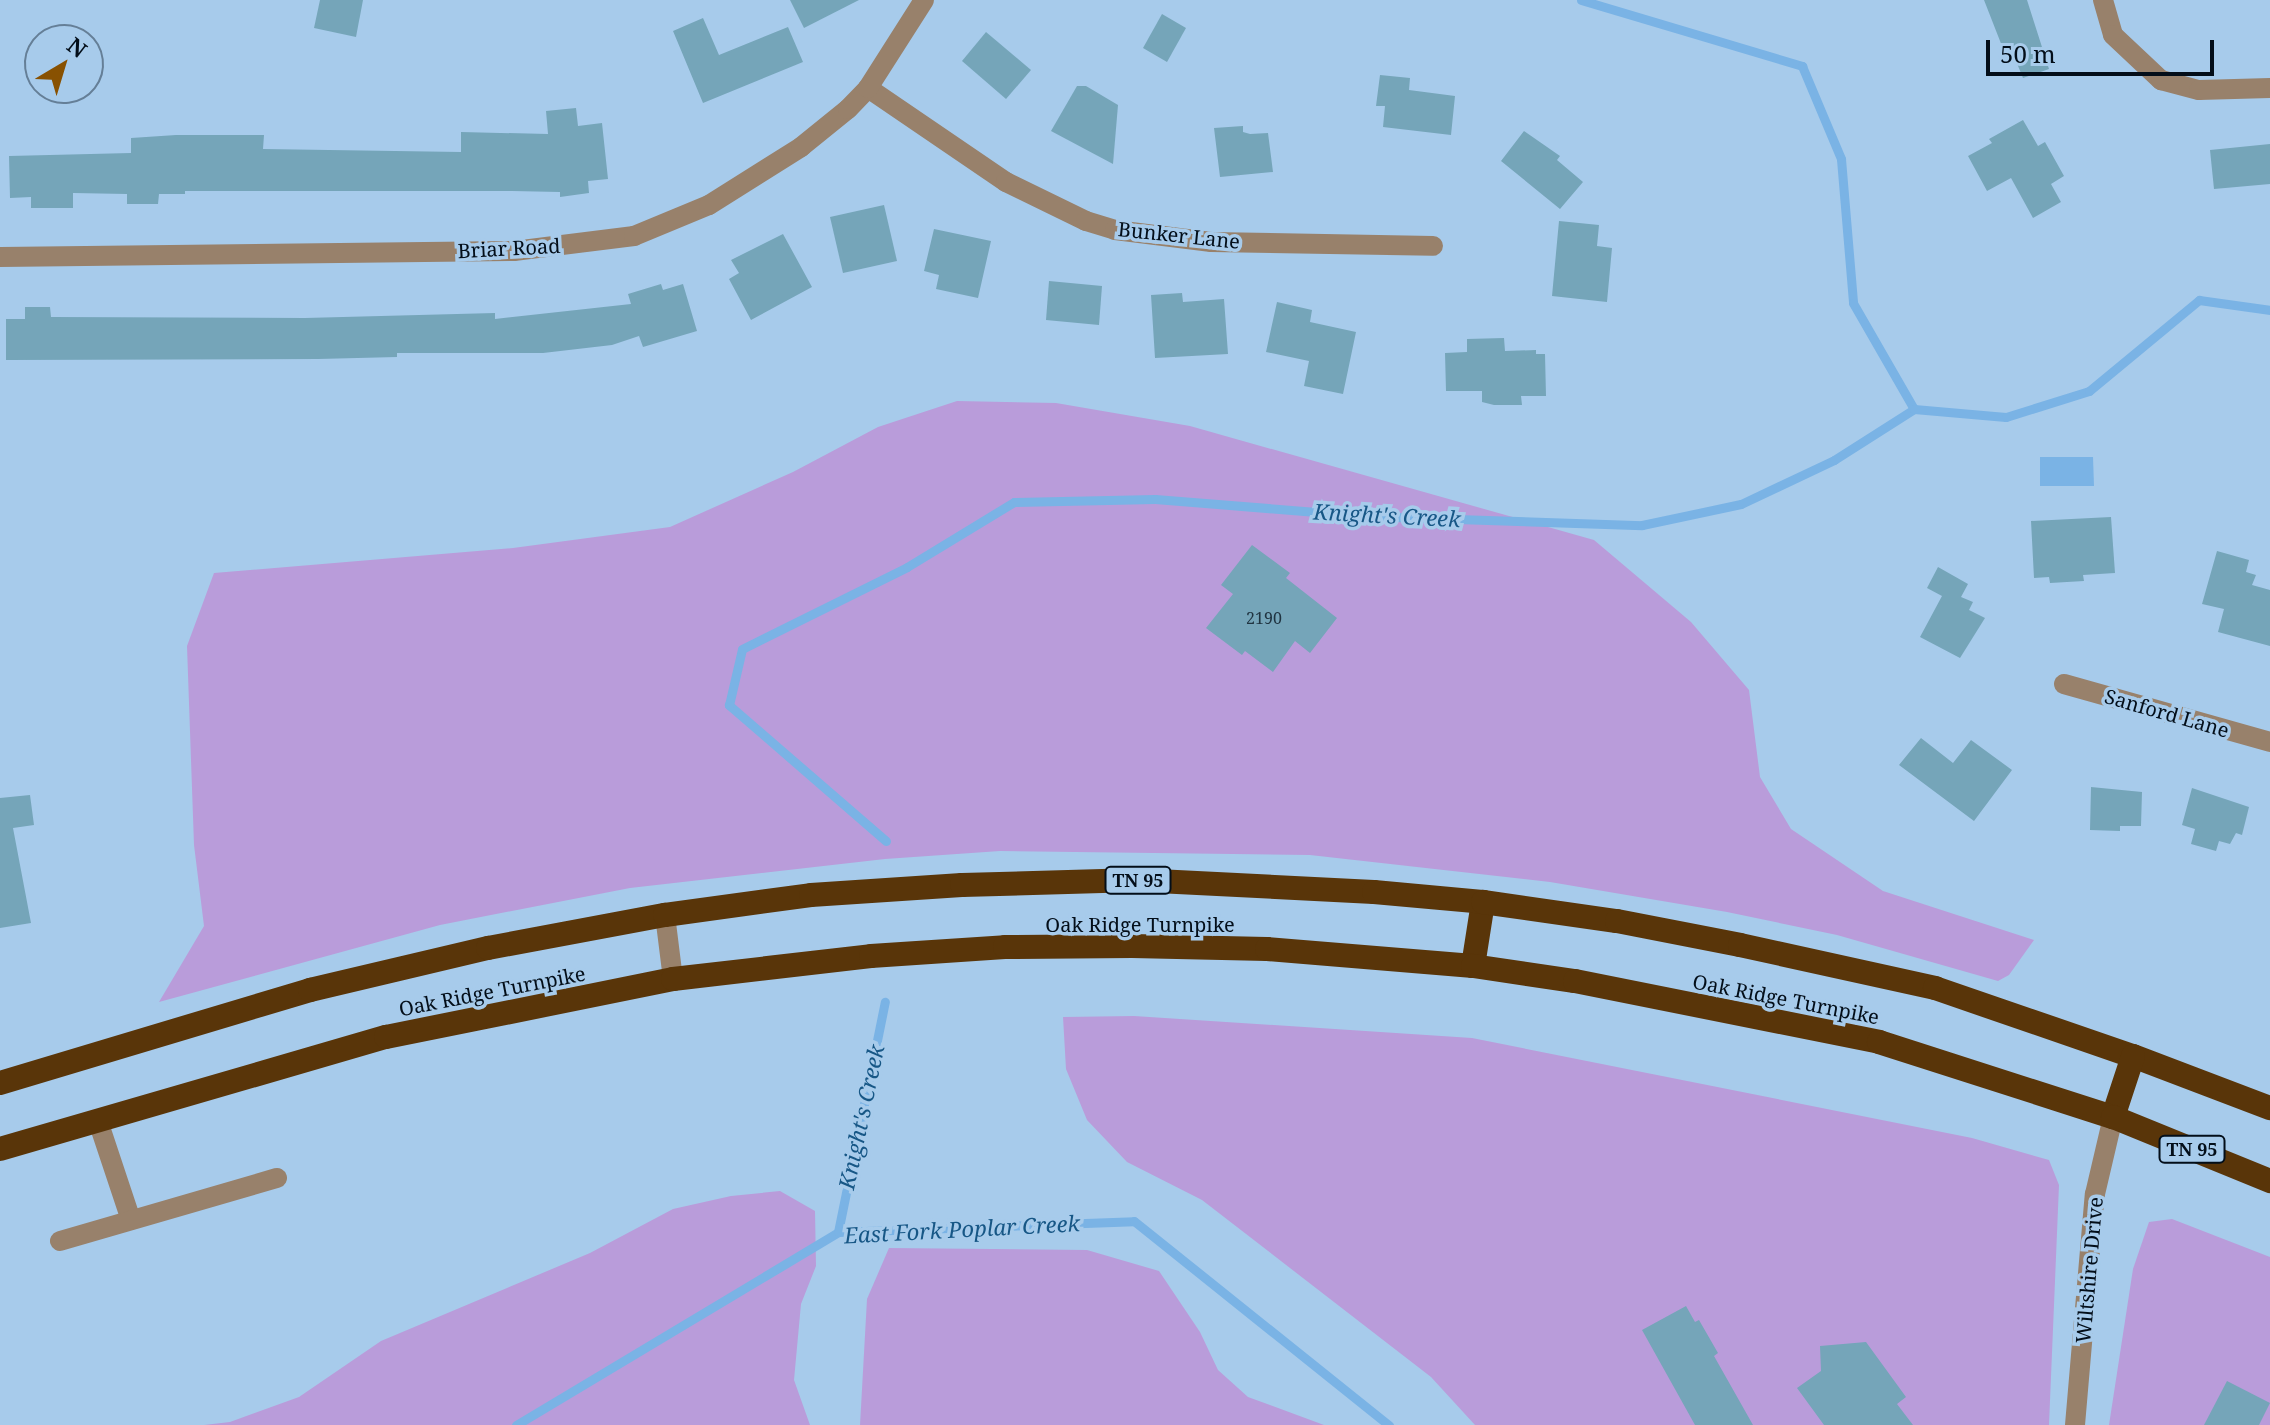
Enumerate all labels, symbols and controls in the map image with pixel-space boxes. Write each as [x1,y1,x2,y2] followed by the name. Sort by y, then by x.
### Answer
[24,24,104,104] north arrow
[1990,24,2218,74] scale bar
[61,30,94,64] text: N
[2000,37,2056,70] text: 50 m
[1117,217,1241,253] street label: Bunker Lane
[457,233,561,263] street label: Briar Road
[1313,498,1461,532] water label: Knight's Creek
[1246,608,1282,628] house number: 2190
[2102,684,2232,742] street label: Sanford Lane
[1104,866,1172,894] road number: TN 95
[1045,912,1235,936] street label: Oak Ridge Turnpike
[397,961,587,1021] street label: Oak Ridge Turnpike
[1691,969,1881,1029] street label: Oak Ridge Turnpike
[833,1042,889,1192] water label: Knight's Creek
[2158,1135,2226,1163] road number: TN 95
[2071,1196,2107,1344] street label: Wiltshire Drive
[843,1210,1081,1248] water label: East Fork Poplar Creek

